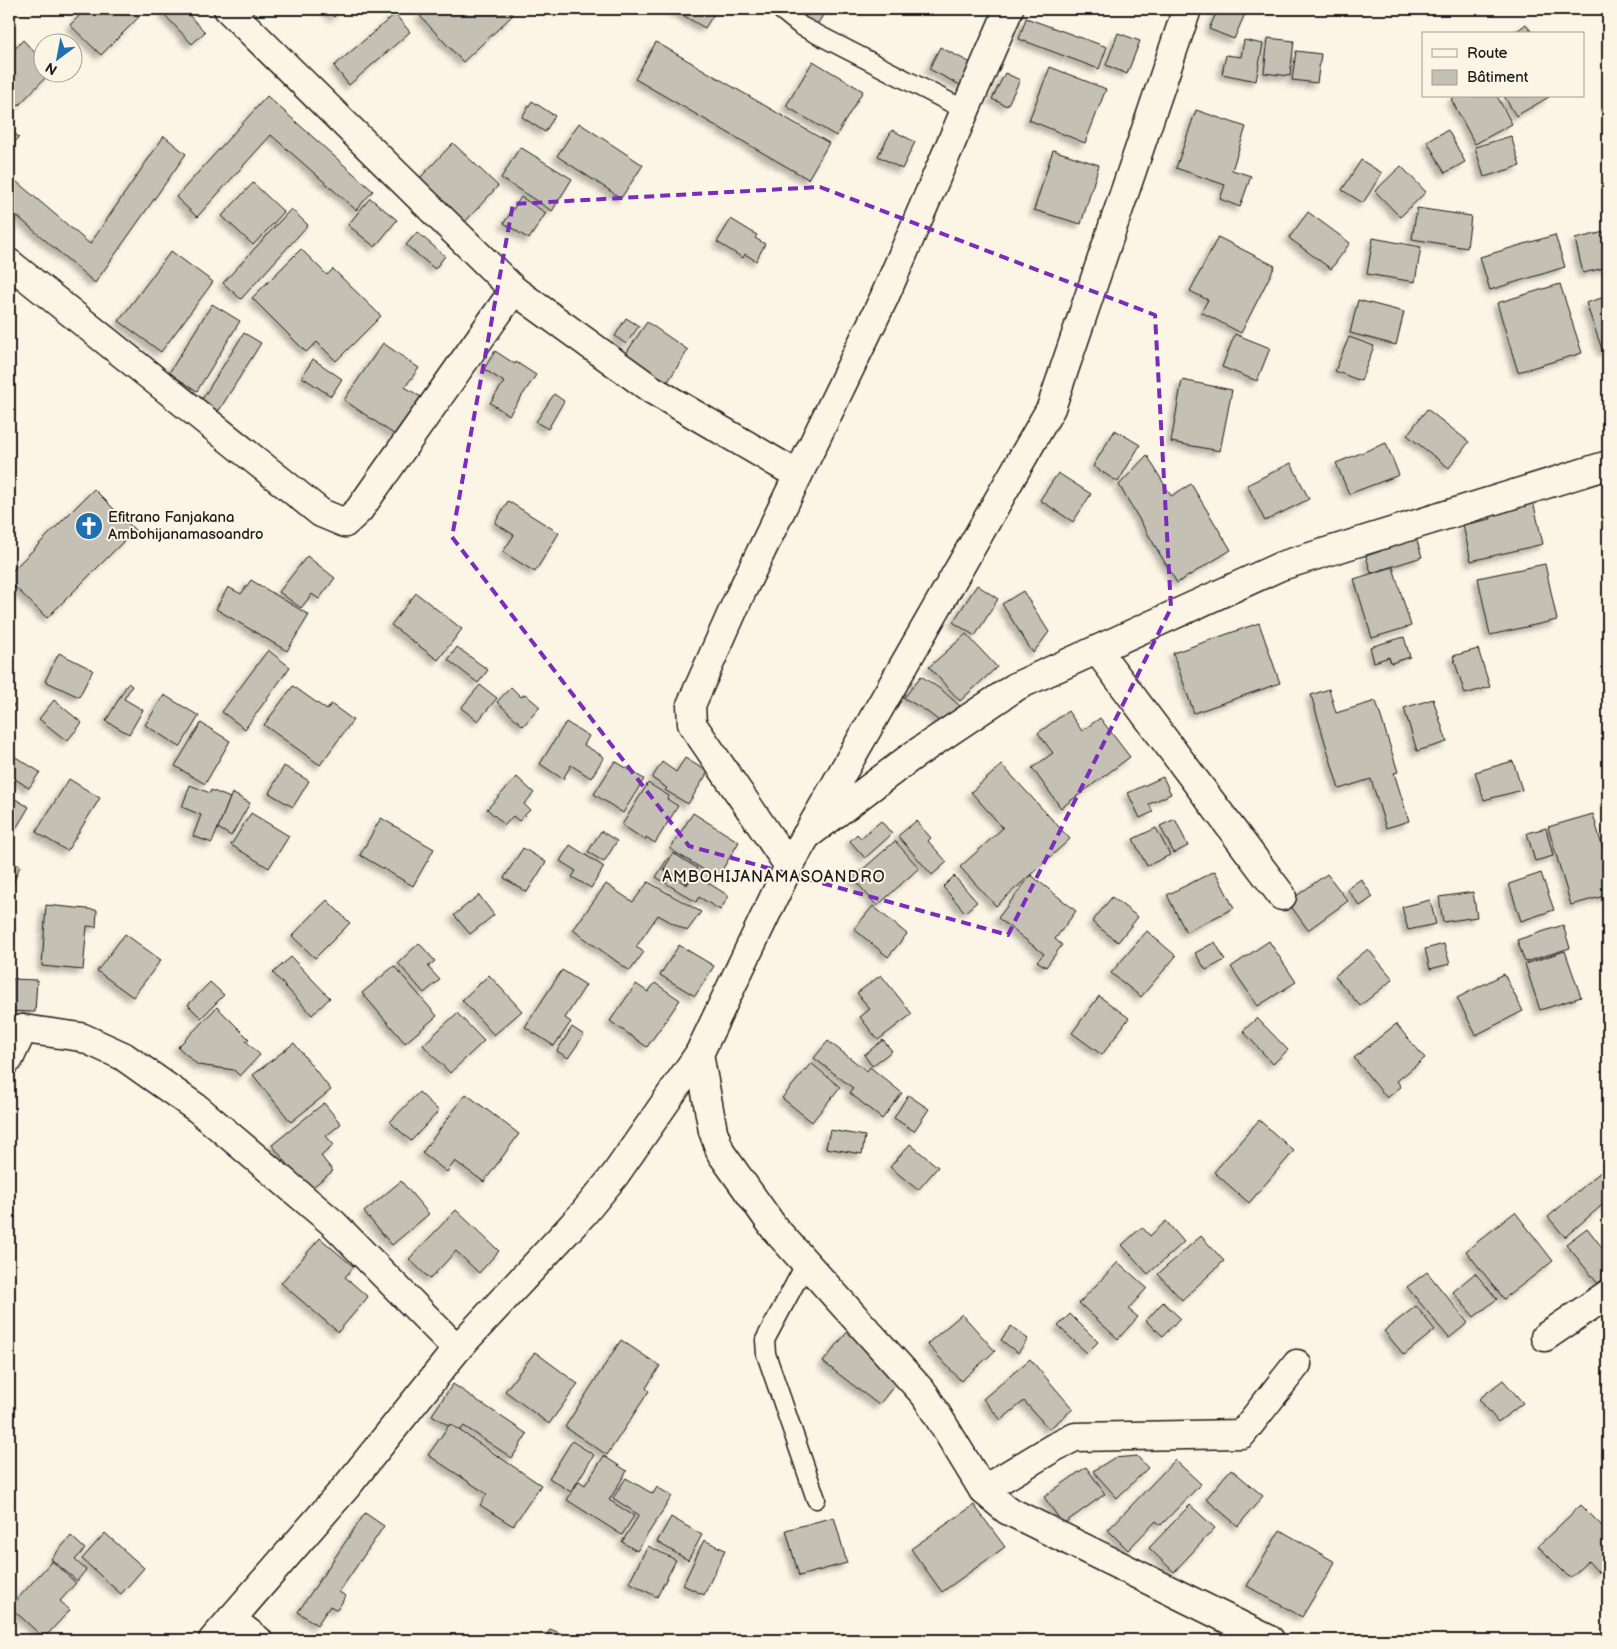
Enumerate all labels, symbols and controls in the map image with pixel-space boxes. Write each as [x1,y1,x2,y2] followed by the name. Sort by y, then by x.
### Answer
[32,32,82,82] north arrow
[1422,32,1584,98] legend
[1467,44,1508,63] text: Route
[42,59,60,79] text: N
[1467,68,1529,87] text: Bâtiment
[108,508,264,544] place label: Efitrano Fanjakana Ambohijanamasoandro
[74,511,104,541] church icon: Efitrano Fanjakana Ambohijanamasoandro
[662,868,886,887] district label: AMBOHIJANAMASOANDRO

